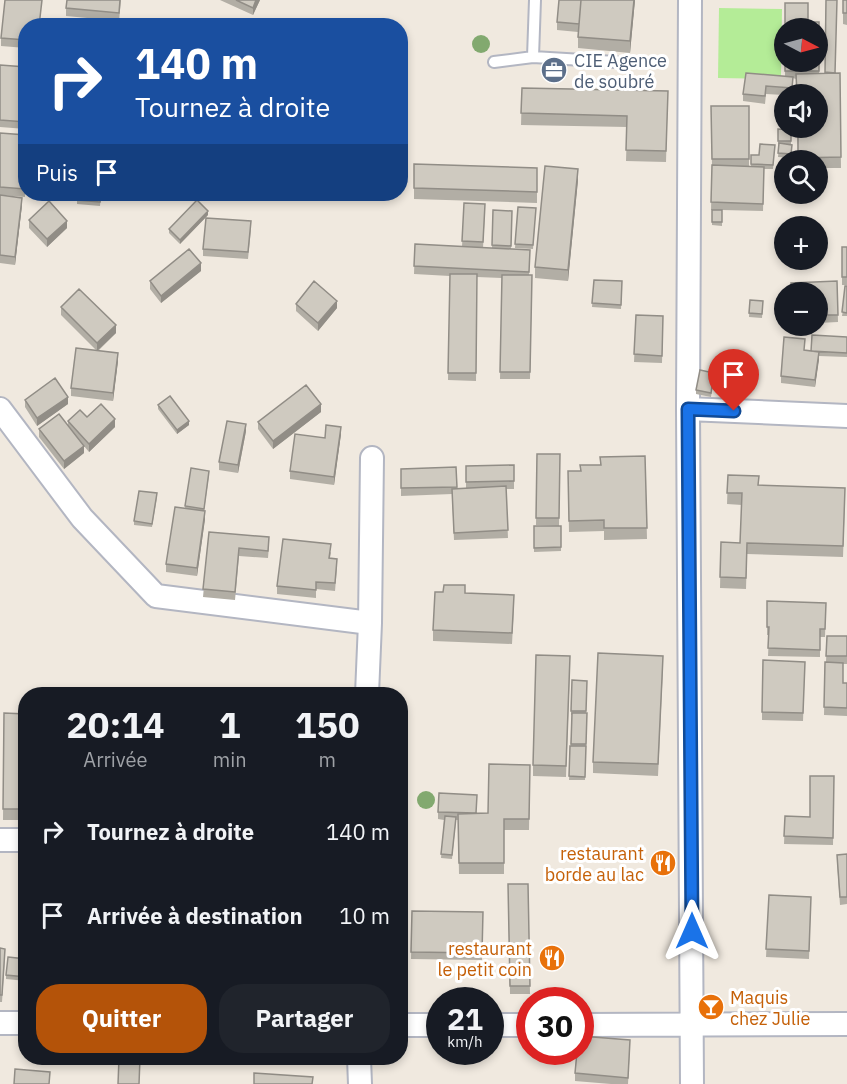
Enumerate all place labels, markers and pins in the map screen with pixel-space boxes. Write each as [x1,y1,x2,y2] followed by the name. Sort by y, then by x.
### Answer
[574,49,667,93] place label: CIE Agence de soubré
[539,55,569,85] office icon: CIE Agence de soubré
[708,349,759,411] pin
[545,842,644,886] place label: restaurant borde au lac
[648,848,678,878] restaurant icon: restaurant borde au lac
[438,937,532,981] place label: restaurant le petit coin
[537,943,567,973] restaurant icon: restaurant le petit coin
[730,986,810,1030] place label: Maquis chez Julie
[696,992,726,1022] bar icon: Maquis chez Julie

